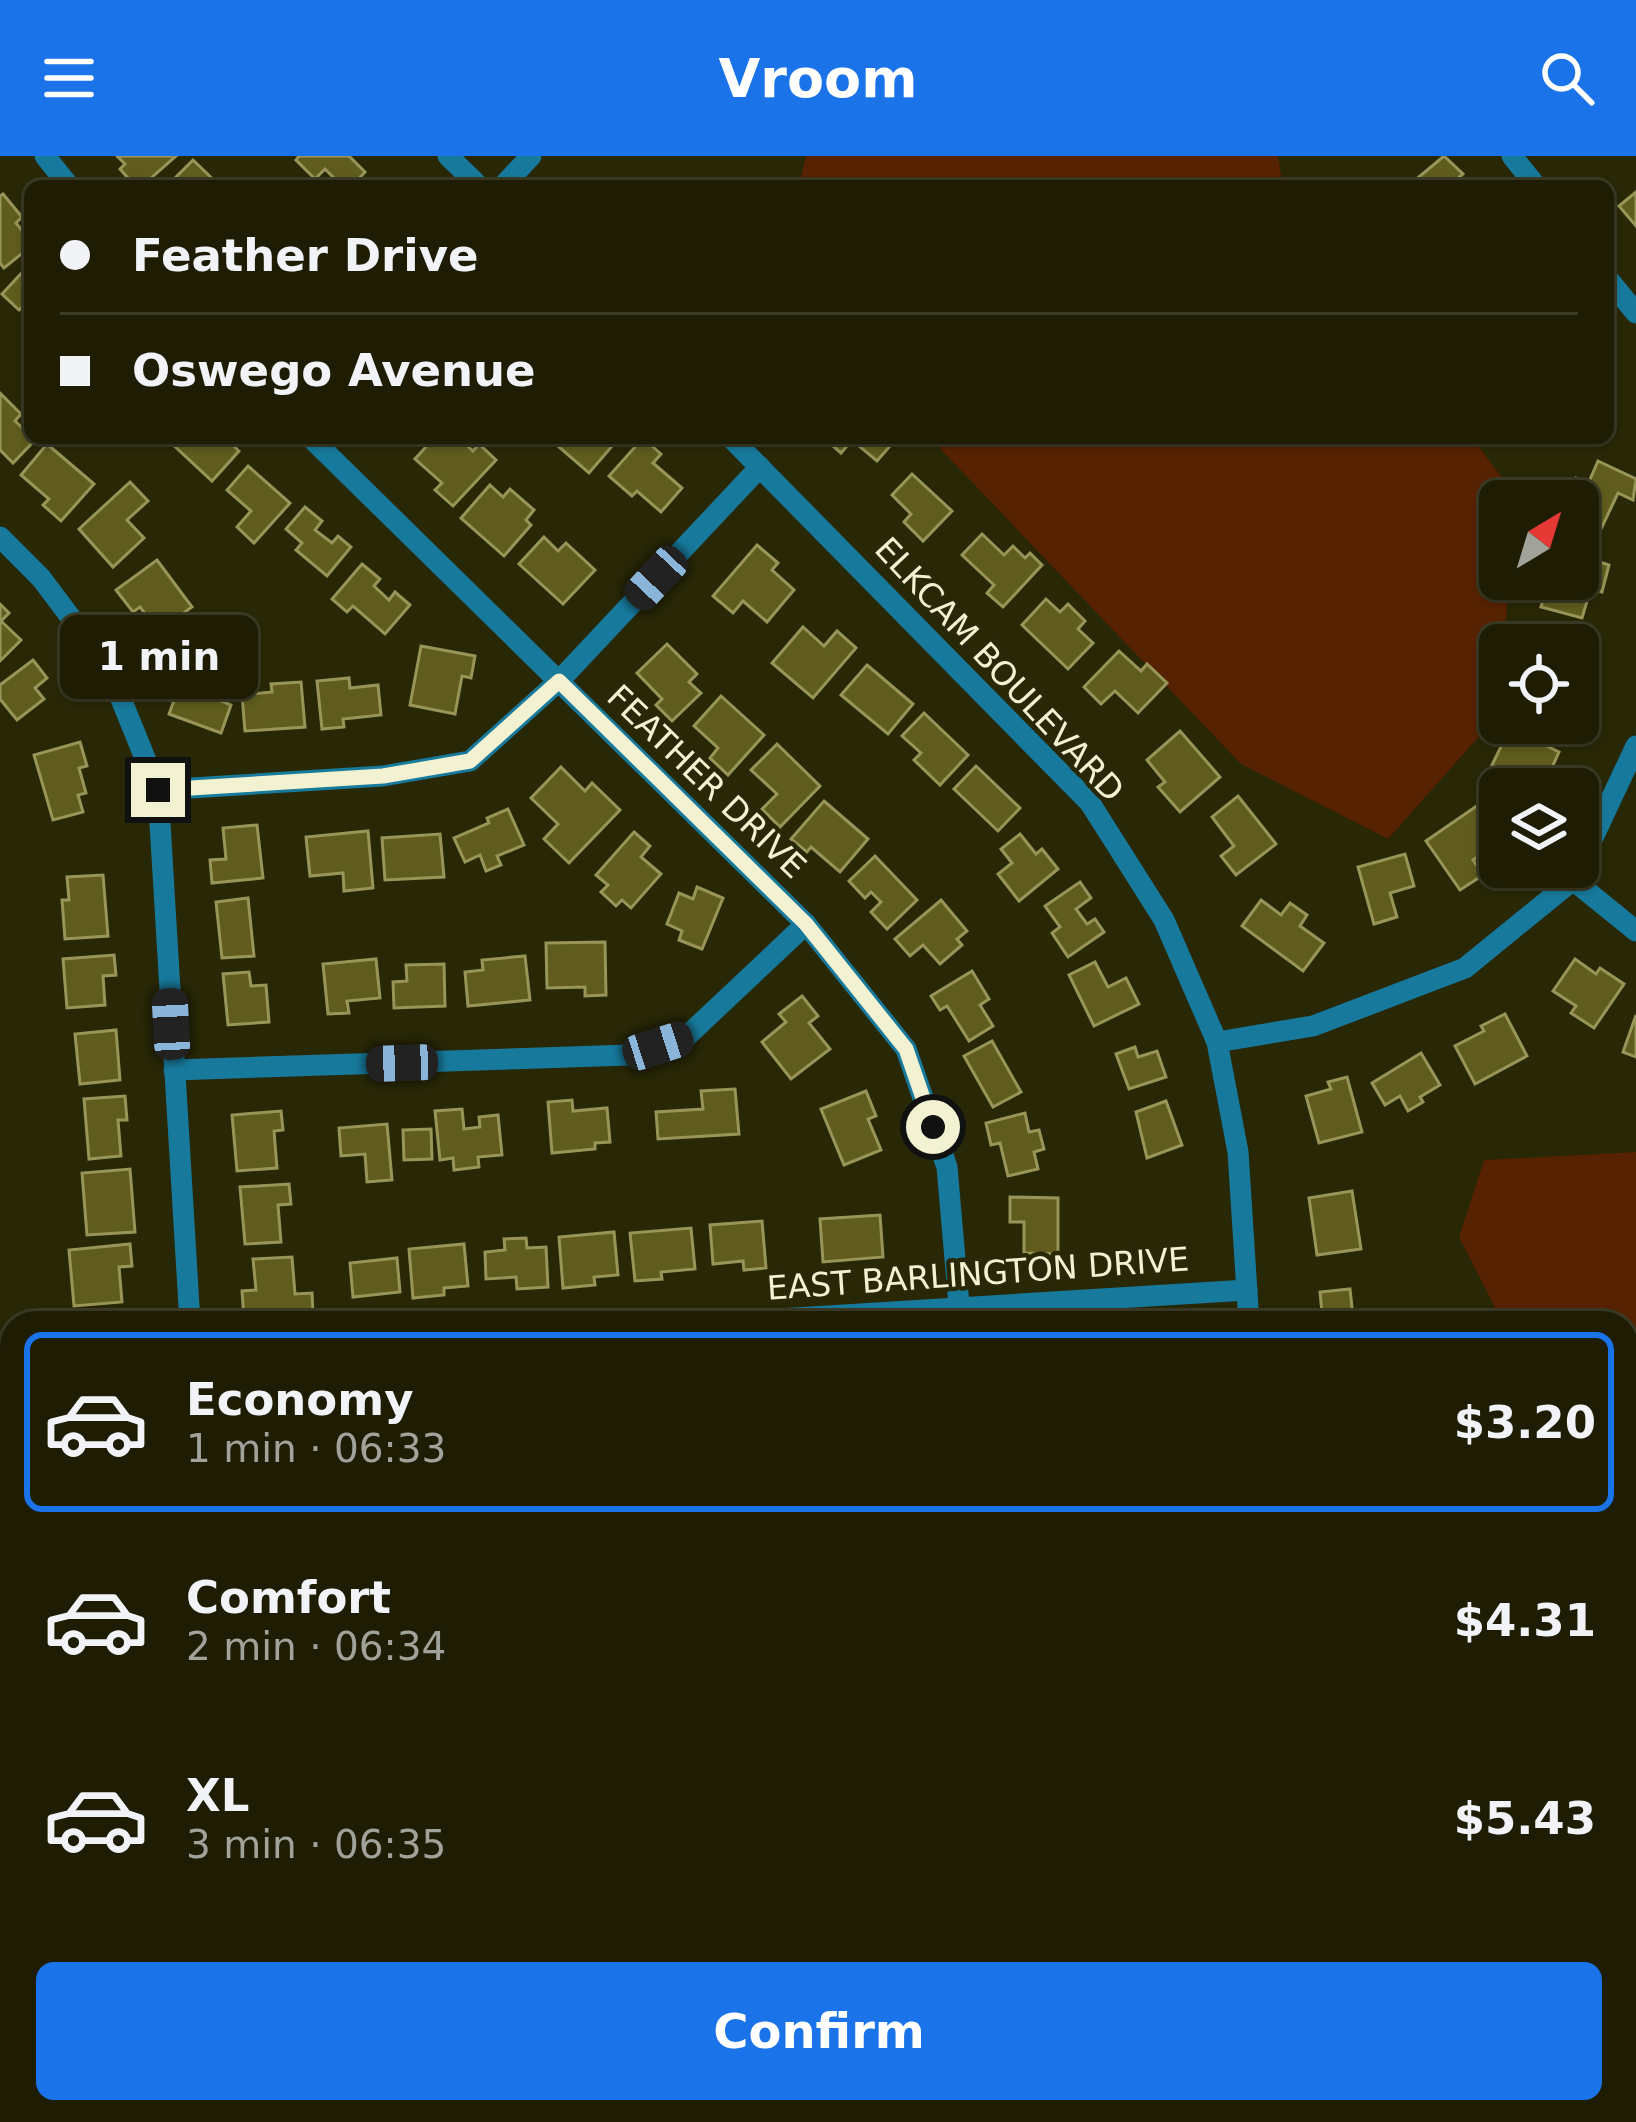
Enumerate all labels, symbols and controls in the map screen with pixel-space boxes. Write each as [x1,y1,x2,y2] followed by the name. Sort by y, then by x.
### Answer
[36,45,102,111] icon: menu
[1534,45,1600,111] icon: search
[719,47,917,110] text: Vroom
[132,229,479,282] text: Feather Drive
[132,344,536,397] text: Oswego Avenue
[1479,480,1599,600] north arrow
[1479,480,1599,888] map controls
[867,529,1132,809] street label: ELKCAM BOULEVARD
[618,539,694,617] car
[59,616,257,700] callout: 1 min
[1479,624,1599,744] button: locate
[98,634,220,679] text: 1 min
[599,677,814,886] street label: FEATHER DRIVE
[131,763,185,817] route end
[1479,768,1599,888] button: layers
[151,987,191,1061] car
[618,1018,698,1074] car
[365,1044,439,1082] car
[906,1100,960,1154] route start
[766,1239,1190,1308] street label: EAST BARLINGTON DRIVE
[42,1368,150,1476] icon: car
[186,1373,414,1426] text: Economy
[1454,1396,1596,1449] text: $3.20
[186,1426,446,1471] text: 1 min · 06:33
[42,1566,150,1674] icon: car
[186,1571,391,1624] text: Comfort
[1454,1594,1596,1647] text: $4.31
[186,1624,446,1669] text: 2 min · 06:34
[42,1764,150,1872] icon: car
[186,1769,249,1822] text: XL
[1454,1792,1596,1845] text: $5.43
[186,1822,446,1867] text: 3 min · 06:35
[36,1962,1602,2100] button: Confirm

